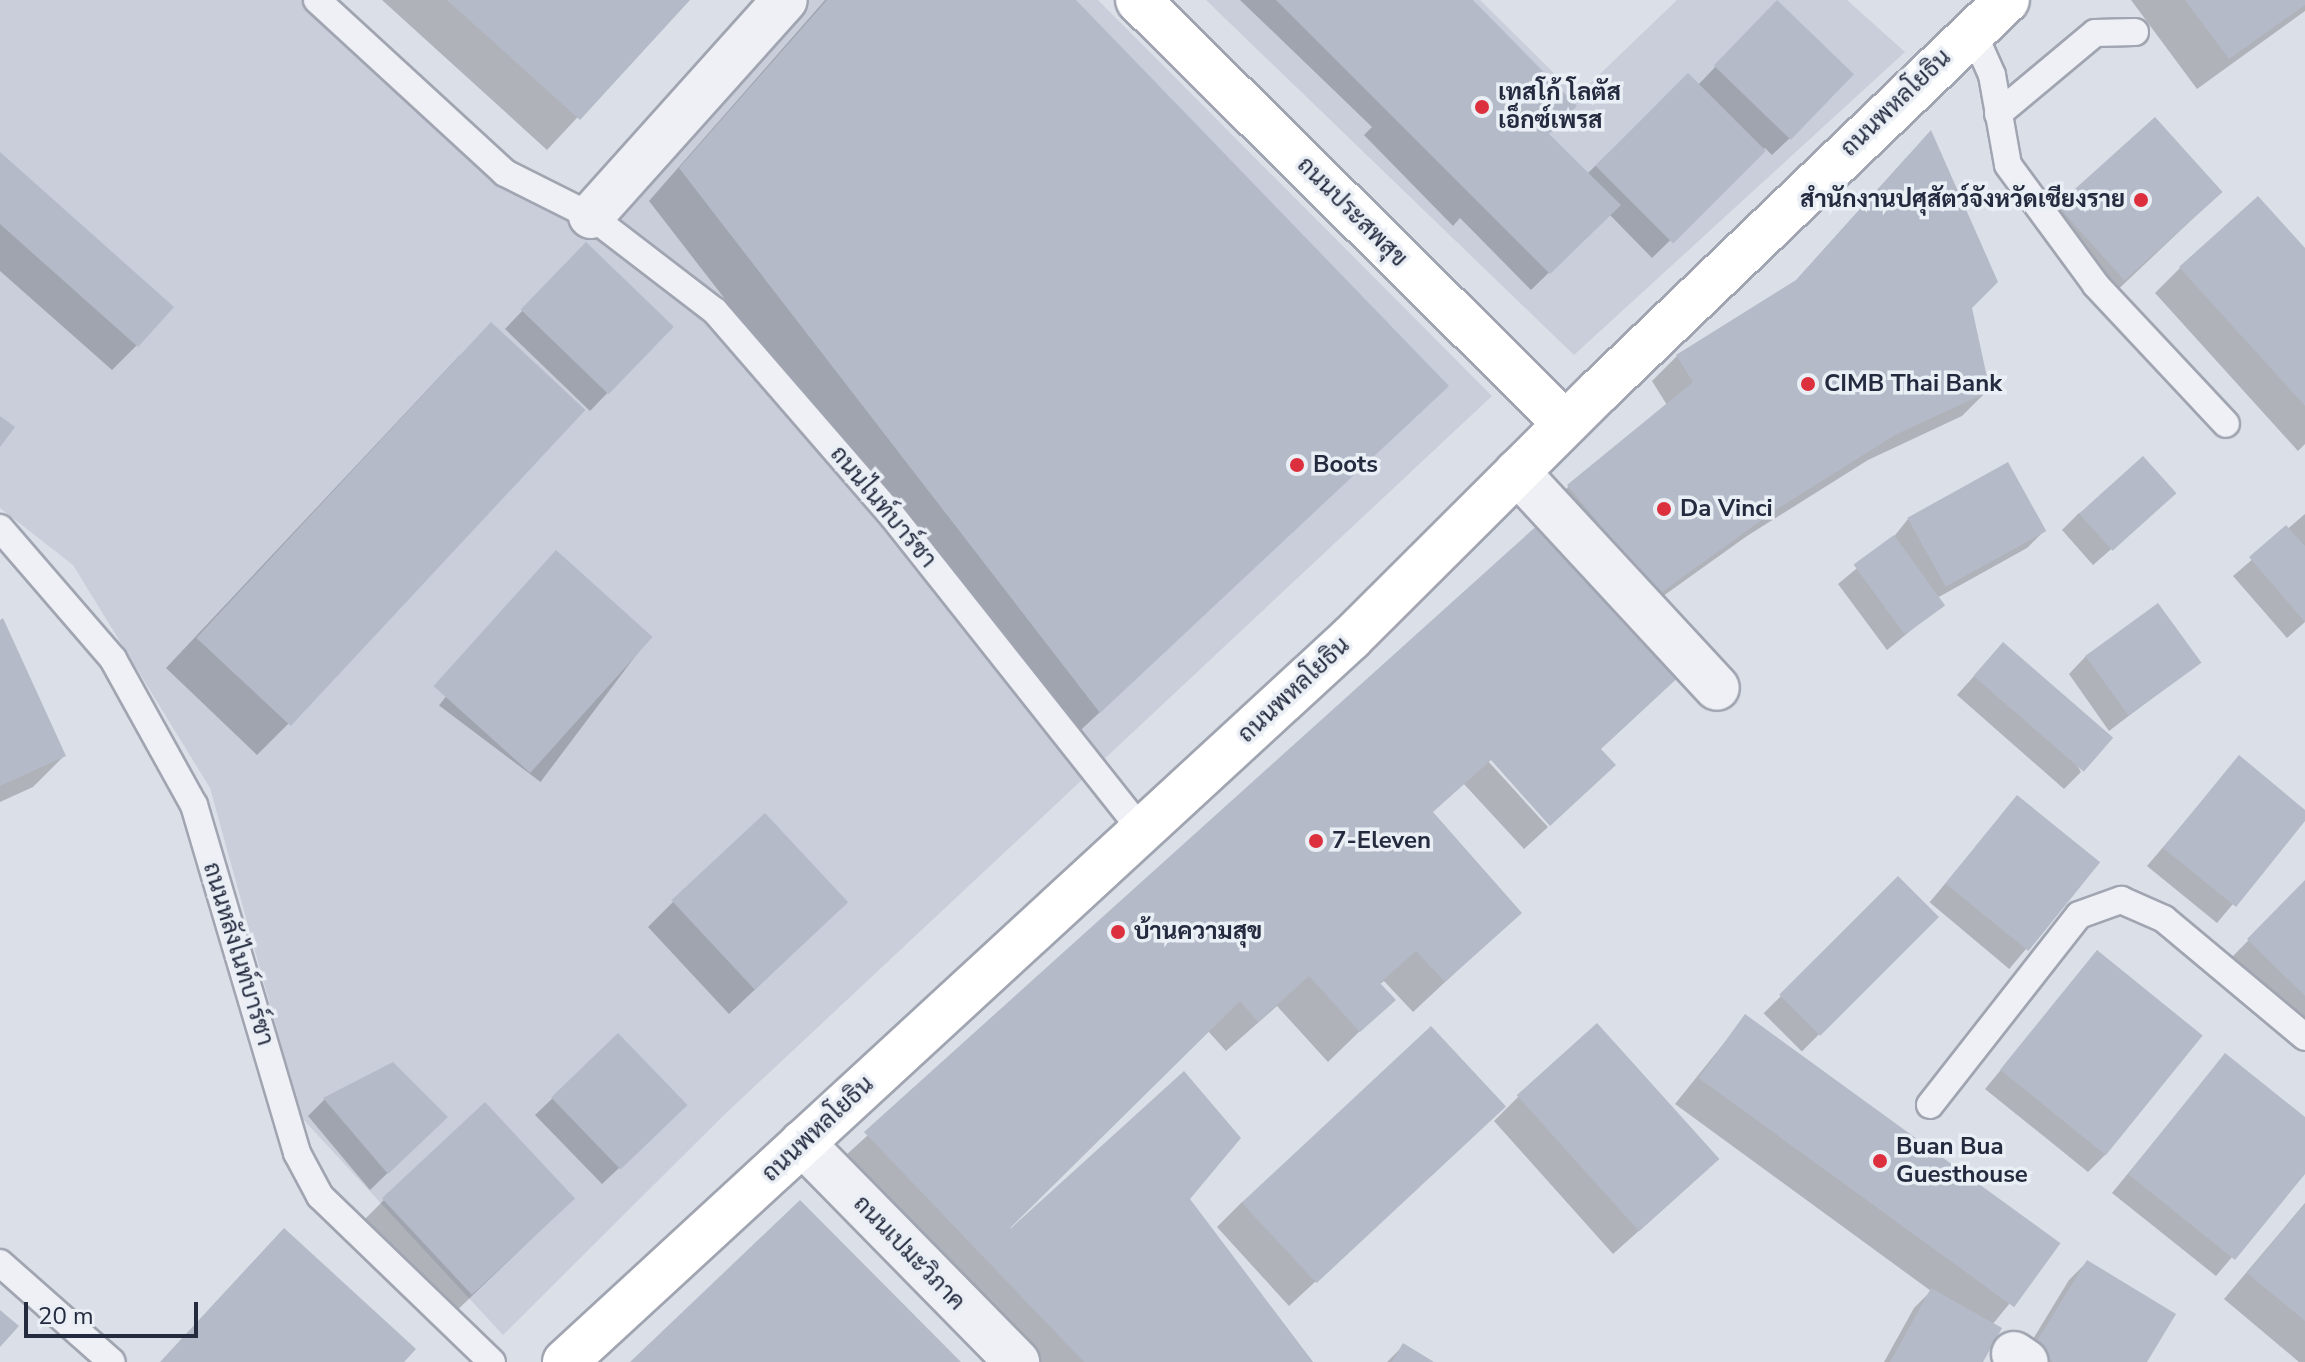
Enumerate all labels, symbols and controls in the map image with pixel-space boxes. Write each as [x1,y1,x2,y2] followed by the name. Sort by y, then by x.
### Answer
[1835,43,1957,163] street label: ถนนพหลโยธิน
[1498,79,1621,135] place label: เทสโก้ โลตัส เอ็กซ์เพรส
[1473,98,1491,116] marker: เทสโก้ โลตัส เอ็กซ์เพรส
[1291,151,1413,273] street label: ถนนประสพสุข
[1800,186,2125,214] place label: สำนักงานปศุสัตว์จังหวัดเชียงราย
[2132,191,2150,209] marker: สำนักงานปศุสัตว์จังหวัดเชียงราย
[1824,370,2002,398] place label: CIMB Thai Bank
[1799,375,1817,393] marker: CIMB Thai Bank
[824,440,942,574] street label: ถนนไนท์บาร์ซา
[1313,451,1378,479] place label: Boots
[1288,456,1306,474] marker: Boots
[1680,495,1773,523] place label: Da Vinci
[1655,500,1673,518] marker: Da Vinci
[1232,631,1356,749] street label: ถนนพหลโยธิน
[1332,827,1431,855] place label: 7-Eleven
[1307,832,1325,850] marker: 7-Eleven
[196,859,280,1049] street label: ถนนหลังไนท์บาร์ซา
[1134,918,1262,946] place label: บ้านความสุข
[1109,923,1127,941] marker: บ้านความสุข
[756,1070,880,1188] street label: ถนนพหลโยธิน
[1896,1133,2028,1189] place label: Buan Bua Guesthouse
[1871,1152,1889,1170] marker: Buan Bua Guesthouse
[847,1190,971,1316] street label: ถนนเปมะวิภาค
[28,1286,202,1336] scale bar
[38,1300,94,1332] text: 20 m

